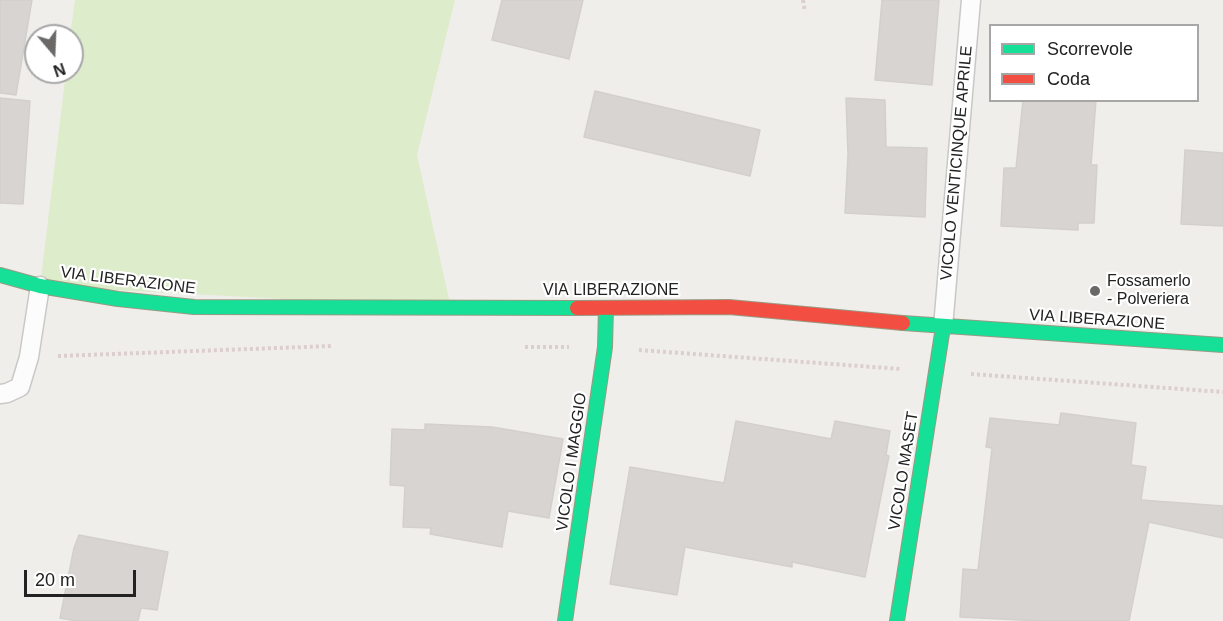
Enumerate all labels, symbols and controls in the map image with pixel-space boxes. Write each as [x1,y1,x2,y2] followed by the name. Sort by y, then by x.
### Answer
[24,24,84,84] north arrow
[989,24,1199,102] legend
[1047,39,1133,59] text: Scorrevole
[937,45,977,281] street label: VICOLO VENTICINQUE APRILE
[51,60,68,80] text: N
[1047,69,1090,89] text: Coda
[59,263,197,299] street label: VIA LIBERAZIONE
[1107,272,1191,310] place label: Fossamerlo - Polveriera
[543,281,679,301] street label: VIA LIBERAZIONE
[1088,284,1102,298] marker: Fossamerlo - Polveriera
[1028,306,1166,334] street label: VIA LIBERAZIONE
[553,392,591,532] street label: VICOLO I MAGGIO
[885,410,923,532] street label: VICOLO MASET
[27,558,140,596] scale bar
[35,570,75,590] text: 20 m

